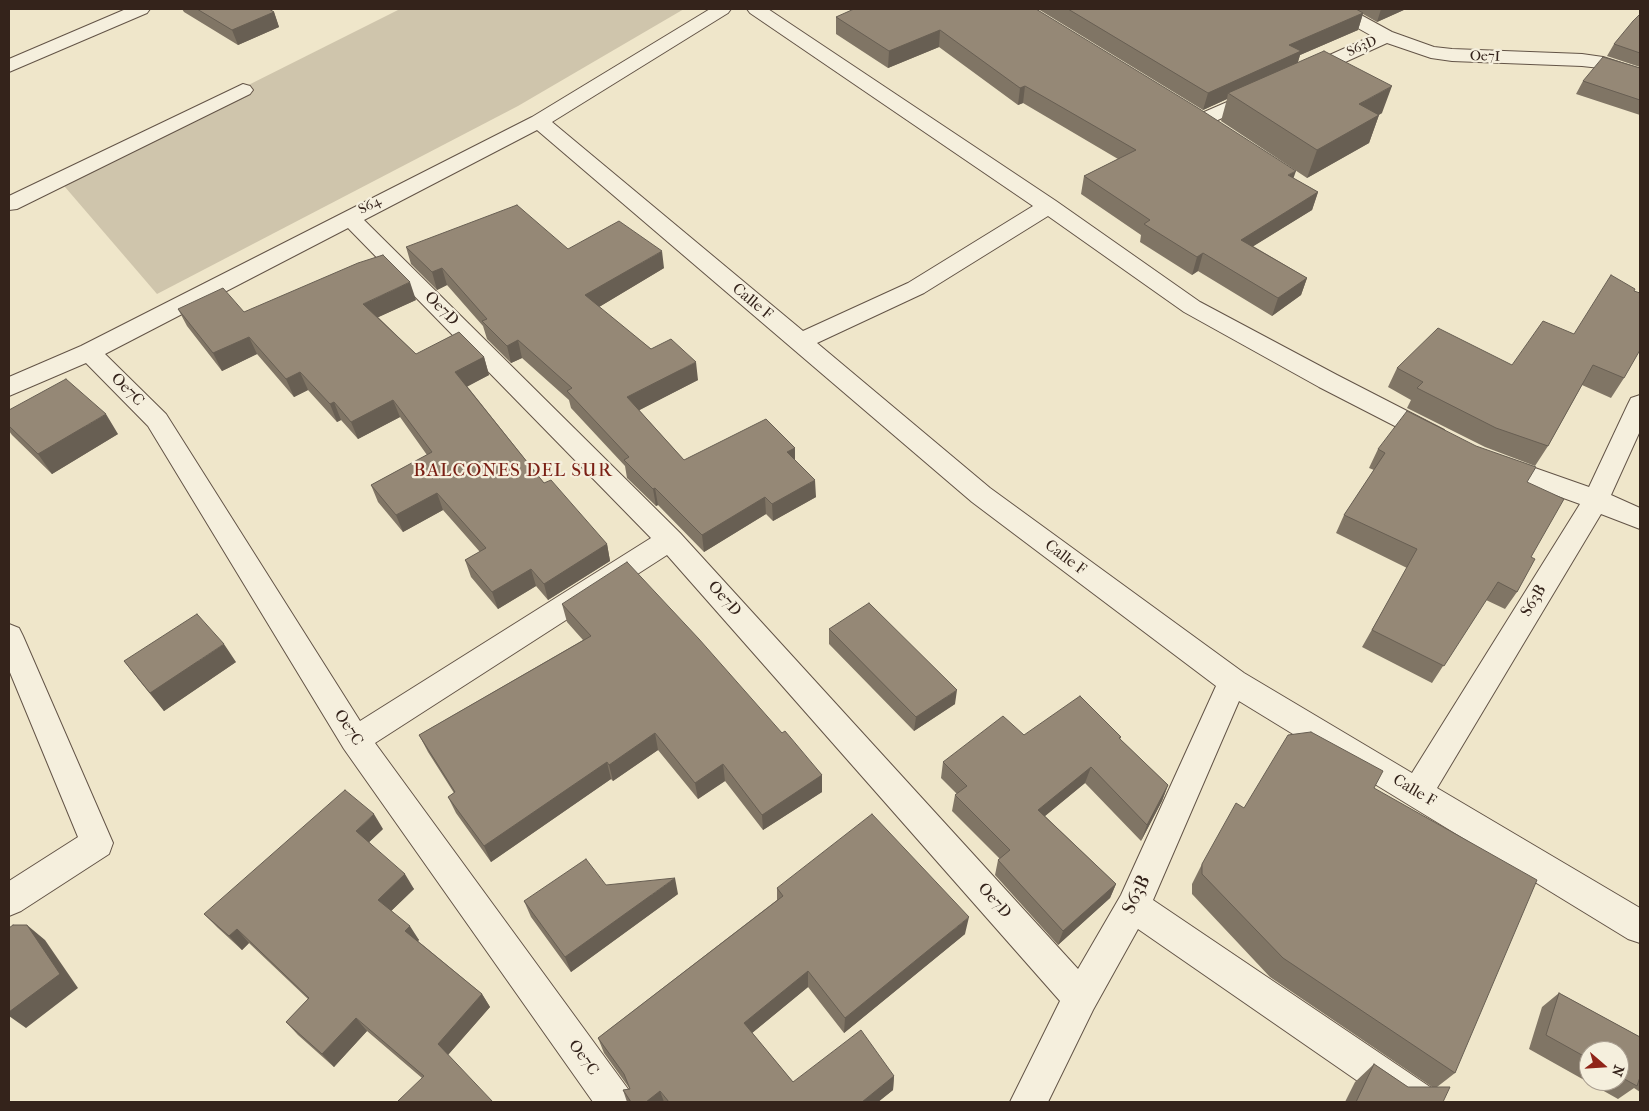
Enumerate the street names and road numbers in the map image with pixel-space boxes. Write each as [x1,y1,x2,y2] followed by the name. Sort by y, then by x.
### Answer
[1344,33,1380,61] street label: S63D
[1470,48,1500,66] street label: Oe7I
[356,193,384,219] street label: S64
[728,280,776,324] street label: Calle F
[420,288,462,330] street label: Oe7D
[106,369,148,411] street label: Oe7C
[1041,536,1089,580] street label: Calle F
[703,578,745,620] street label: Oe7D
[1517,582,1551,620] street label: S63B
[329,706,367,750] street label: Oe7C
[1389,771,1439,811] street label: Calle F
[1118,872,1156,918] street label: S63B
[973,880,1015,922] street label: Oe7D
[564,1037,602,1079] street label: Oe7C

